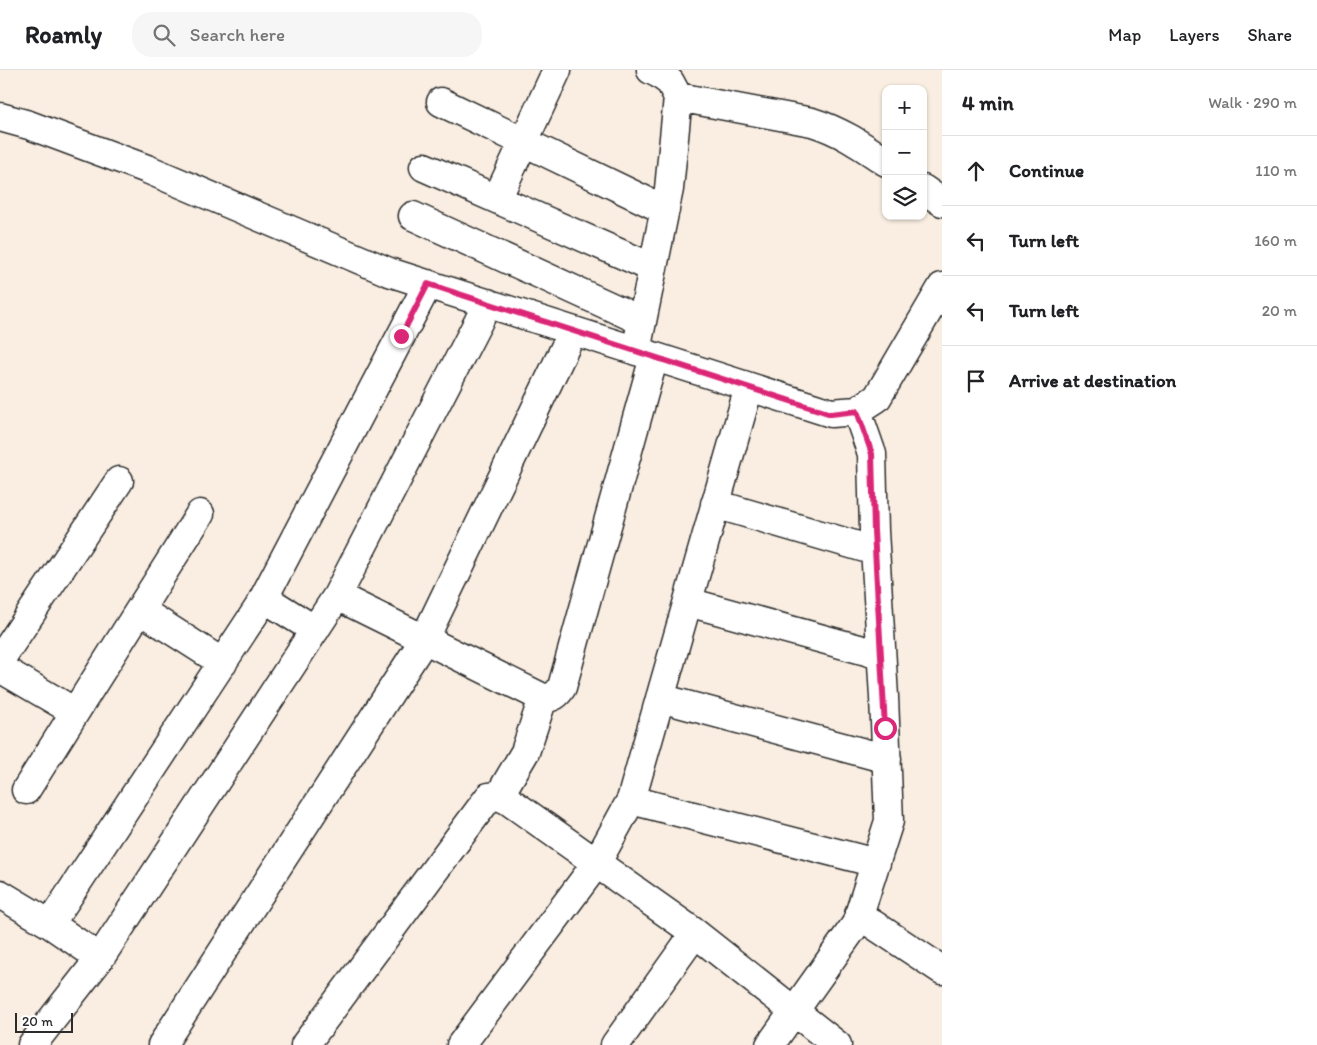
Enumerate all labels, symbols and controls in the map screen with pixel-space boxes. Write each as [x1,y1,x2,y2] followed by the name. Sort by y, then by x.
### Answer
[132,12,482,57] search box
[25,20,102,49] text: Roamly
[150,21,178,49] icon: search
[190,23,285,46] text: Search here
[1108,24,1141,46] text: Map
[1169,24,1219,46] text: Layers
[1247,24,1292,46] text: Share
[882,85,927,220] map controls
[882,85,927,130] button: +
[962,90,1014,115] text: 4 min
[1208,93,1297,112] text: Walk · 290 m
[882,130,927,175] button: −
[962,157,990,185] icon: ahead
[1009,159,1084,182] text: Continue
[1255,161,1297,180] text: 110 m
[882,175,927,220] button: layers
[962,227,990,255] icon: left
[1009,229,1079,252] text: Turn left
[1254,231,1297,250] text: 160 m
[962,297,990,325] icon: left
[1009,299,1079,322] text: Turn left
[1262,301,1297,320] text: 20 m
[390,325,413,348] route end
[962,367,990,395] icon: arrive
[1009,369,1176,392] text: Arrive at destination
[874,717,897,740] route start
[15,1010,72,1033] scale bar
[22,1013,53,1030] text: 20 m

